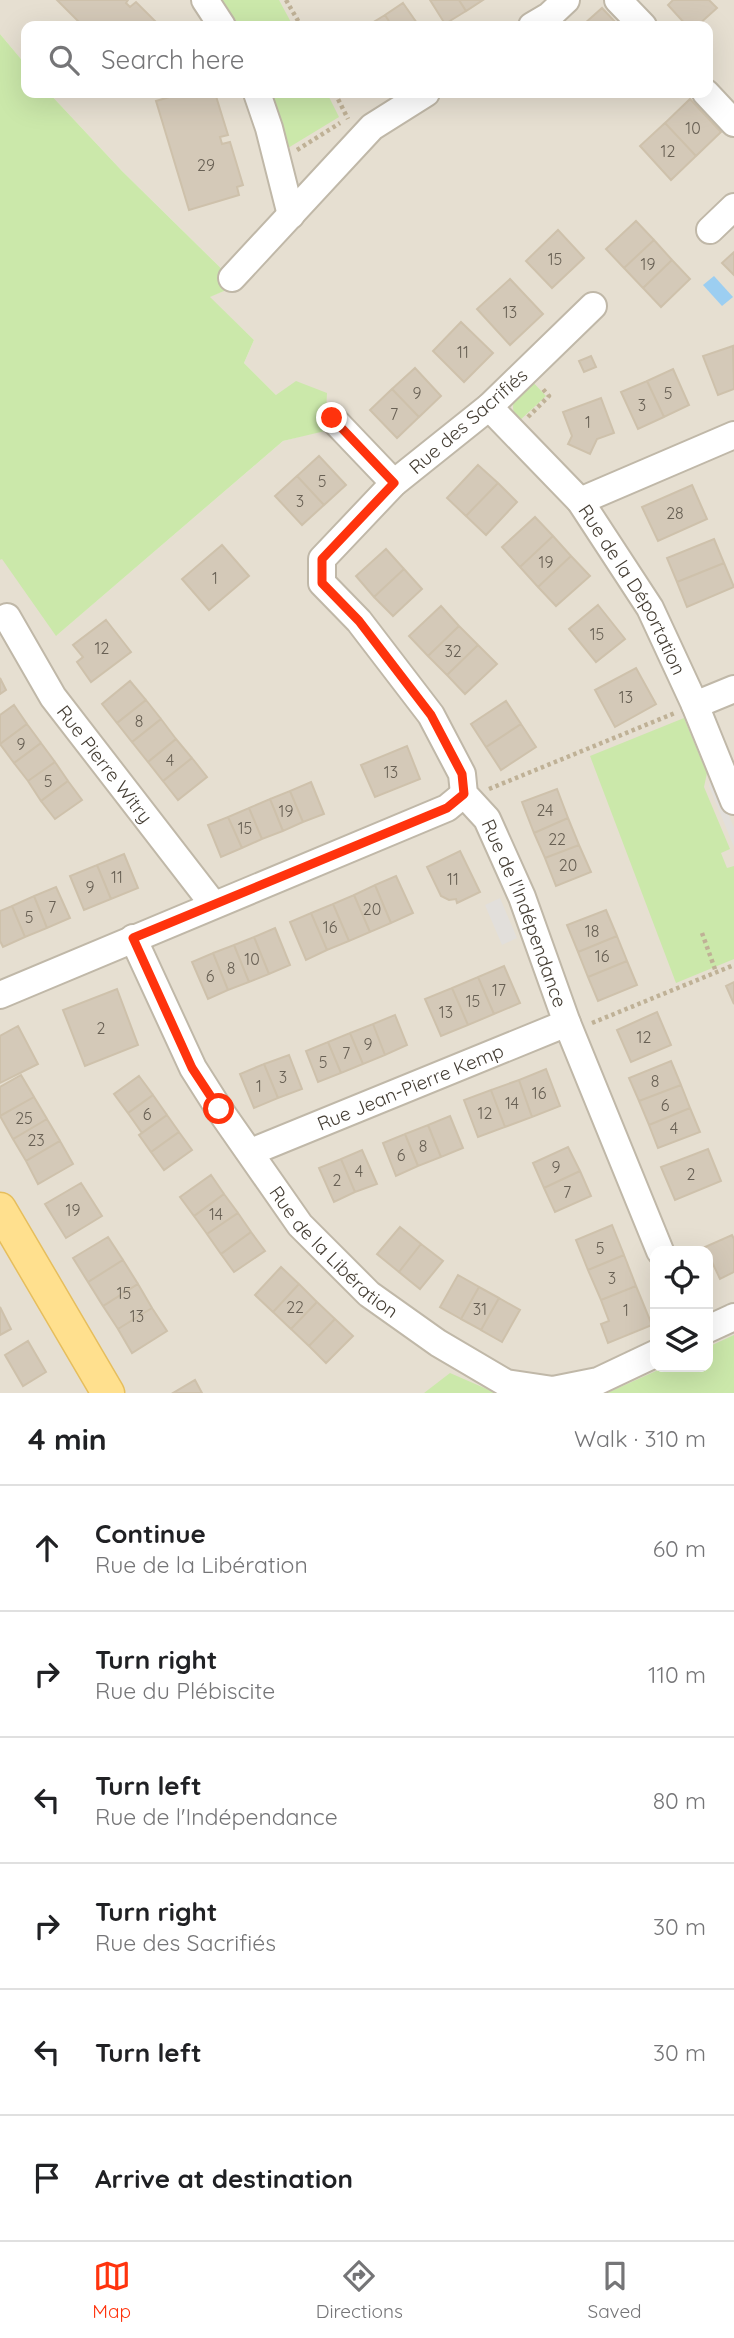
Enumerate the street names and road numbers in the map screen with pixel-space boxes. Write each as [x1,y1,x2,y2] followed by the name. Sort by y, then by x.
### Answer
[404,363,532,479] street label: Rue des Sacrifiés
[573,500,691,679] street label: Rue de la Déportation
[52,700,158,828] street label: Rue Pierre Witry
[477,815,572,1011] street label: Rue de l'Indépendance
[313,1038,507,1136] street label: Rue Jean-Pierre Kemp
[264,1181,403,1323] street label: Rue de la Libération

